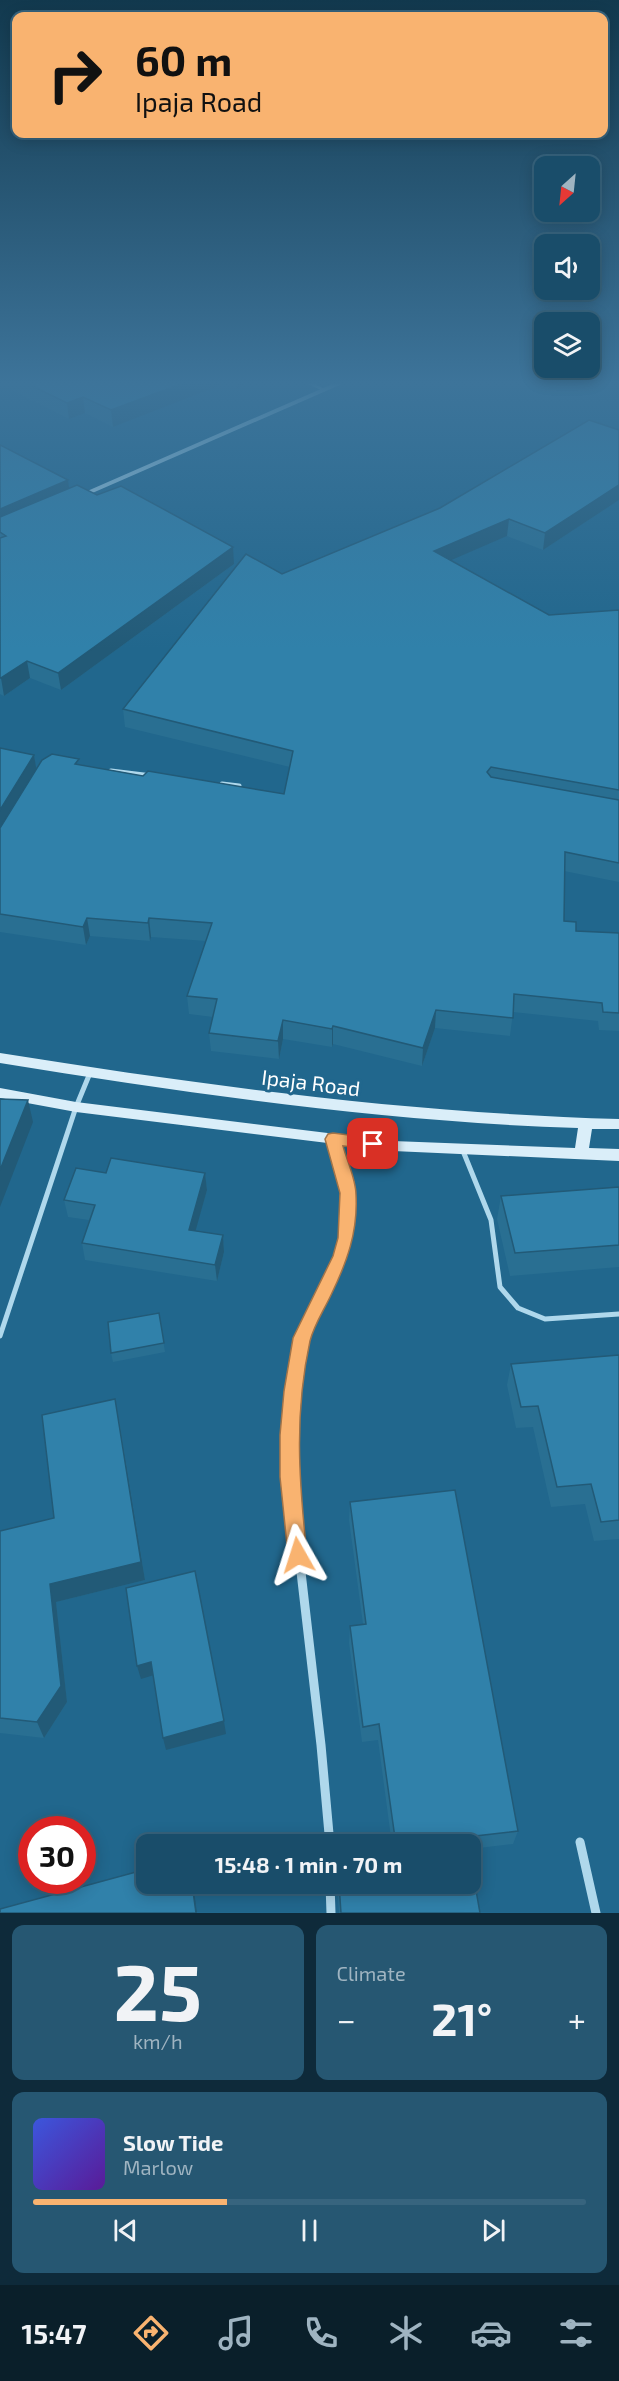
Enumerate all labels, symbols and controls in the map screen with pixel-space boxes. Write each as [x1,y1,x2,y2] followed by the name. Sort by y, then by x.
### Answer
[135,34,232,84] text: 60 m
[36,36,114,114] icon: right
[135,85,262,117] text: Ipaja Road
[534,156,600,222] north arrow
[534,156,600,378] map controls
[534,234,600,300] button: sound
[534,312,600,378] button: layers
[260,1064,362,1101] street label: Ipaja Road
[347,1118,398,1169] pin
[356,1127,389,1160] icon: arrive
[266,1523,330,1587] position arrow
[18,1816,96,1894] speed limit sign: 30
[215,1851,402,1877] text: 15:48 · 1 min · 70 m
[114,1943,202,2037] text: 25
[337,1961,406,1985] text: Climate
[431,1991,492,2045] text: 21°
[337,1999,356,2039] text: −
[568,1999,586,2039] text: +
[133,2029,183,2053] text: km/h
[123,2129,223,2155] text: Slow Tide
[123,2155,193,2179] text: Marlow
[109,2214,142,2247] icon: previous
[293,2214,326,2247] icon: pause
[477,2214,510,2247] icon: next
[130,2312,172,2354] icon: directions
[215,2312,257,2354] icon: music
[300,2312,342,2354] icon: phone
[385,2312,427,2354] icon: climate
[470,2312,512,2354] icon: car
[555,2312,597,2354] icon: filters
[22,2317,87,2349] text: 15:47

